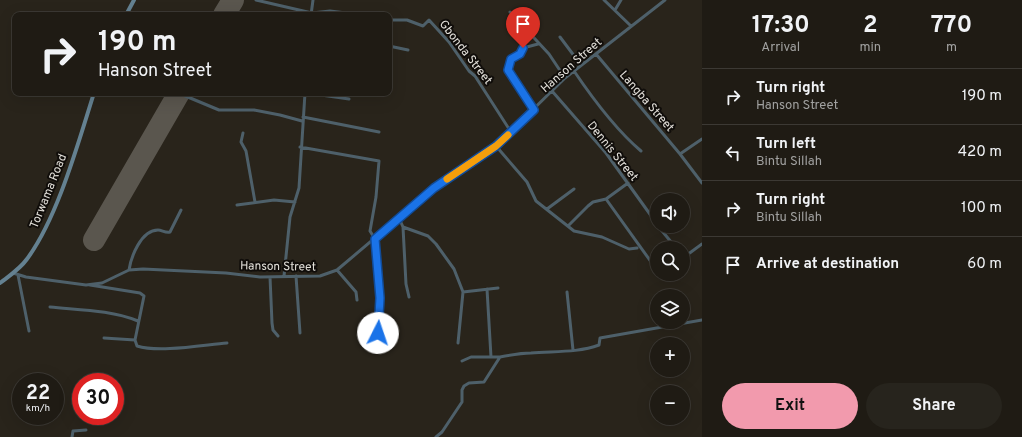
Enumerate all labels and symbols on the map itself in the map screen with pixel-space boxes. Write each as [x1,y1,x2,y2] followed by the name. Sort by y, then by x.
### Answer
[506,7.0,540,48] pin
[435,17,495,88] street label: Gbonda Street
[538,35,606,97] street label: Hanson Street
[615,68,677,136] street label: Langba Street
[583,118,641,185] street label: Dennis Street
[27,152,71,231] street label: Torwama Road
[240,258,316,276] street label: Hanson Street
[357,312,399,354] position arrow
[72,373,124,425] speed limit sign: 30

